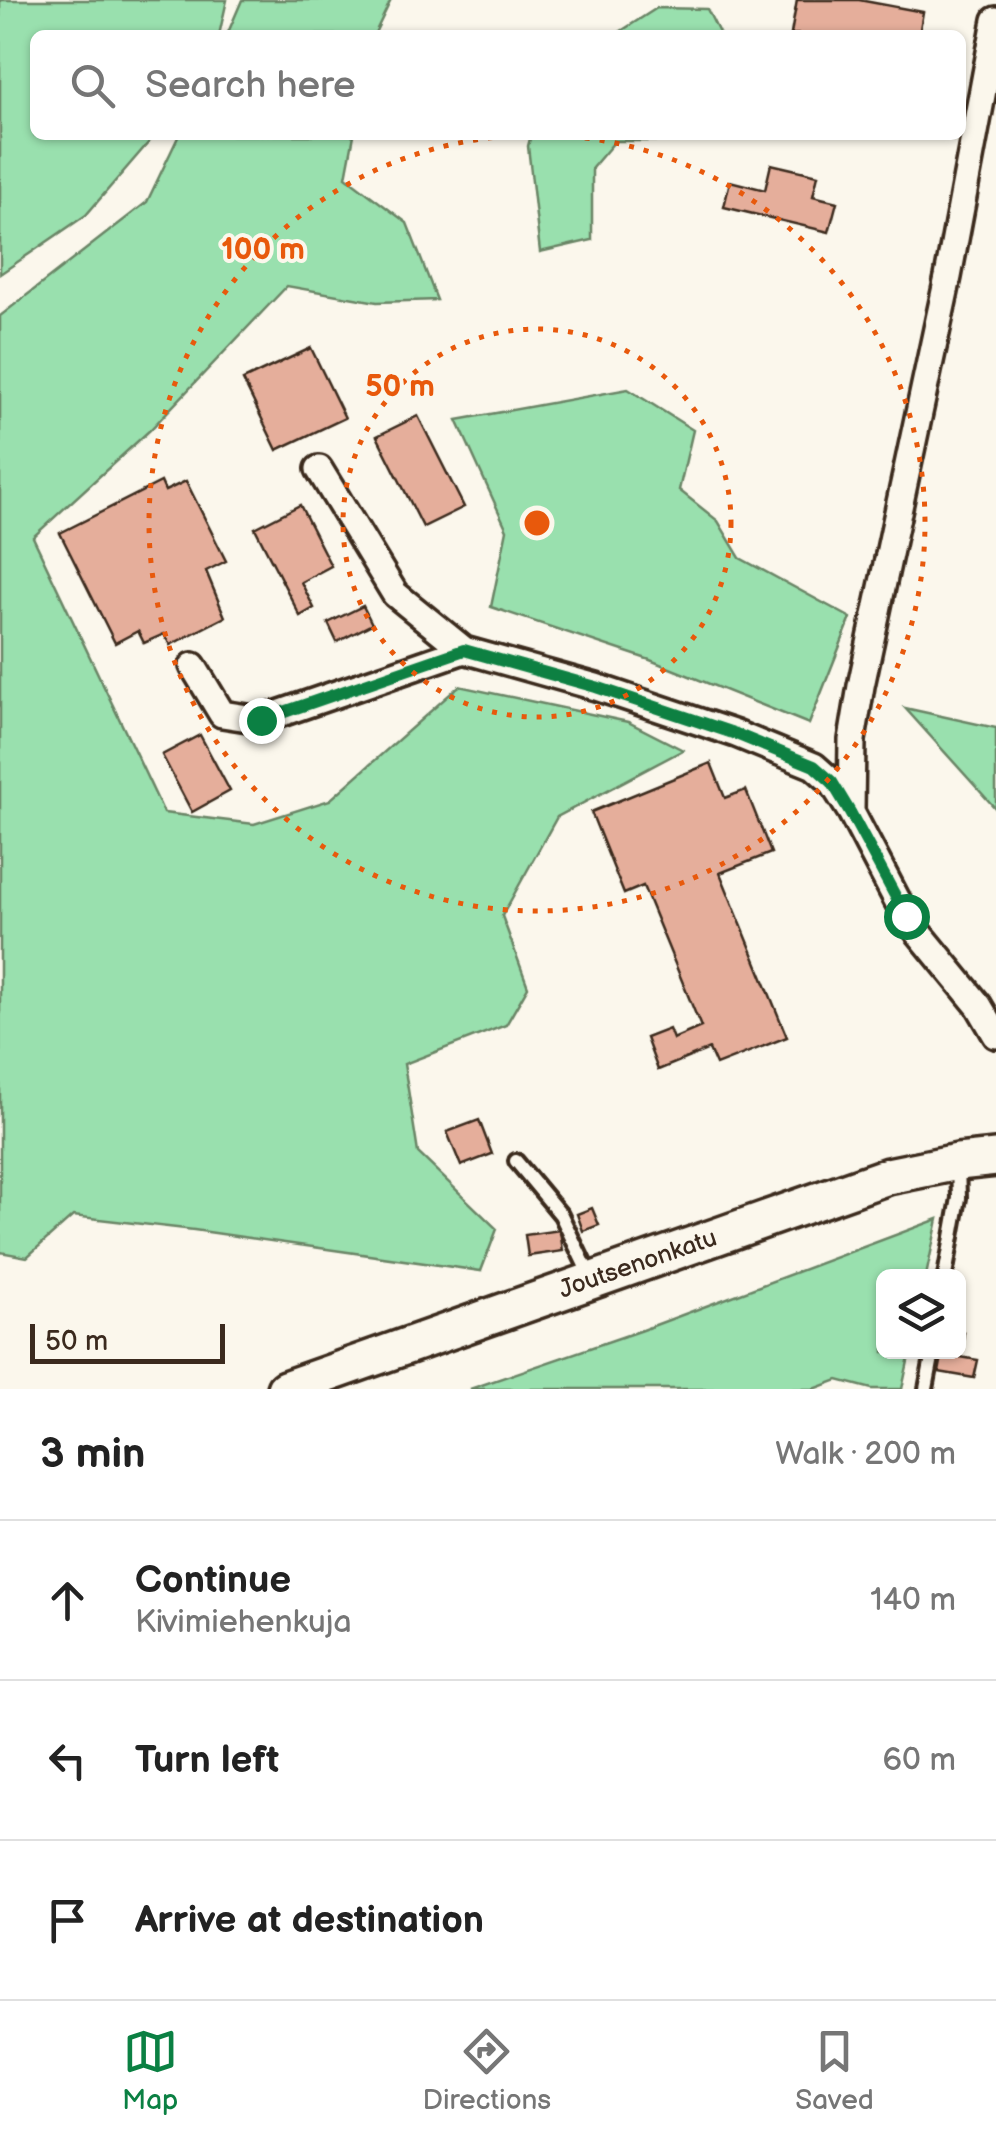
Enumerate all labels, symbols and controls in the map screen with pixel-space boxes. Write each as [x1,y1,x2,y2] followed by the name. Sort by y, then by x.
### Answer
[30,30,966,140] search box
[65,58,120,113] icon: search
[145,63,356,108] text: Search here
[221,232,305,268] text: 100 m
[365,369,435,405] text: 50 m
[519,505,555,541] centre of rings
[239,698,285,744] route end
[884,894,930,940] route start
[555,1223,721,1305] street label: Joutsenonkatu
[876,1269,966,1359] map controls
[876,1269,966,1359] button: layers
[30,1319,225,1364] scale bar
[45,1325,108,1358] text: 50 m
[40,1429,145,1480] text: 3 min
[775,1435,956,1474] text: Walk · 200 m
[135,1558,291,1603] text: Continue
[40,1573,95,1628] icon: ahead
[870,1581,956,1620] text: 140 m
[135,1603,352,1642] text: Kivimiehenkuja
[40,1733,95,1788] icon: left
[135,1738,279,1783] text: Turn left
[883,1741,956,1780] text: 60 m
[40,1893,95,1948] icon: arrive
[135,1898,484,1943] text: Arrive at destination
[122,2024,178,2117] tab: Map
[422,2024,551,2117] tab: Directions
[795,2024,874,2117] tab: Saved

